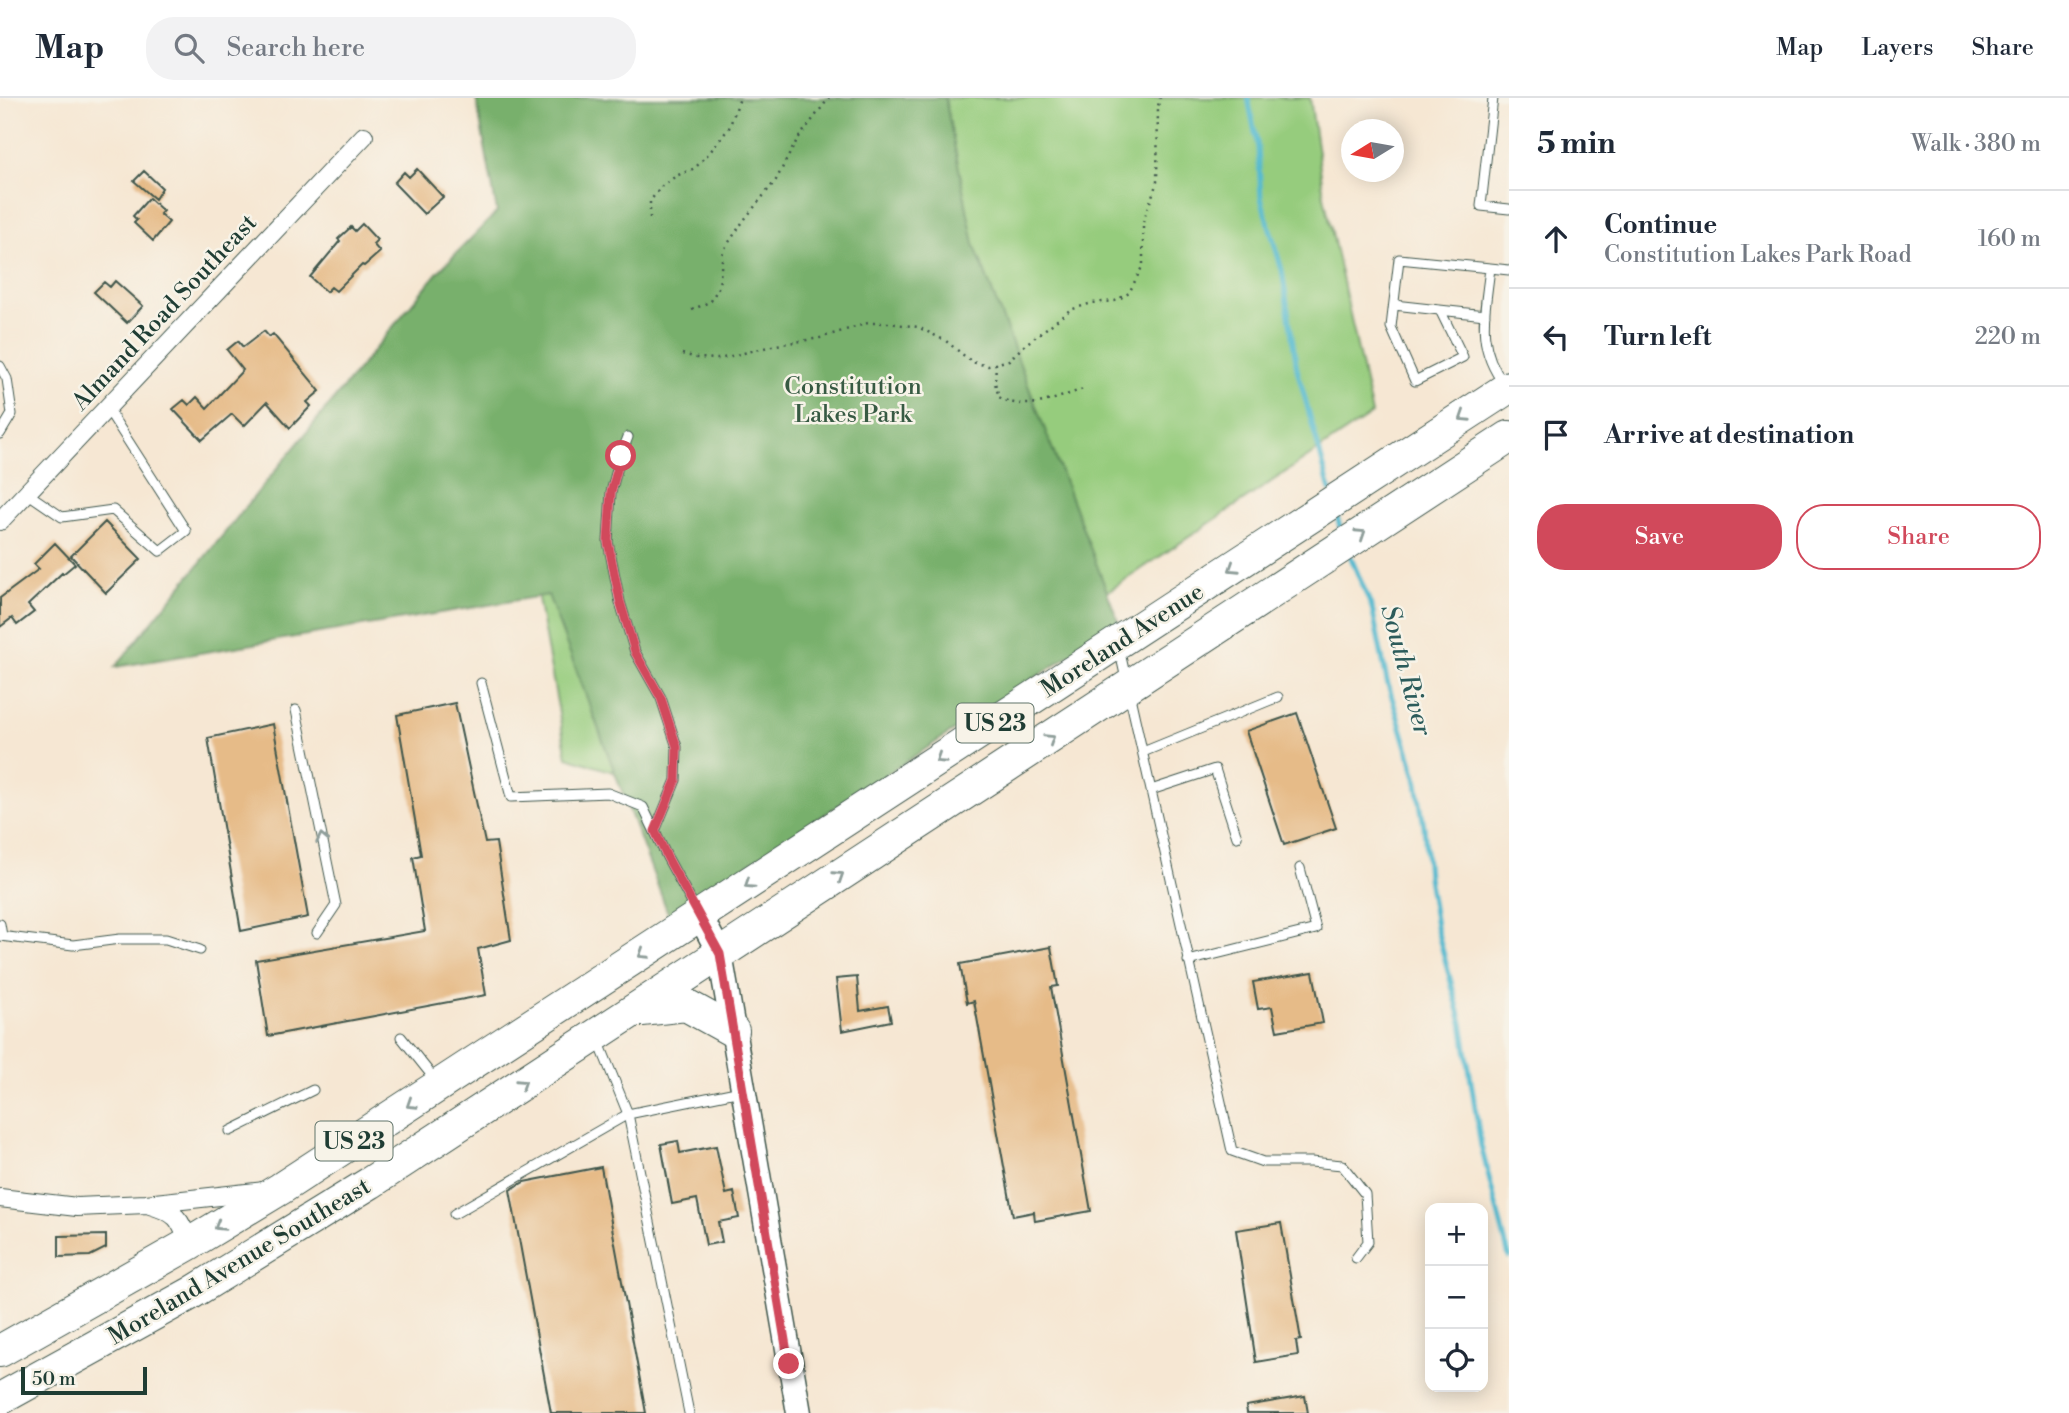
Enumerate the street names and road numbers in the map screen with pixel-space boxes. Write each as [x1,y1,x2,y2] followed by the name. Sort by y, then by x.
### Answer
[65,208,264,418] street label: Almand Road Southeast
[1035,577,1210,705] street label: Moreland Avenue
[956,704,1034,743] road number: US 23
[316,1122,392,1160] road number: US 23
[103,1171,377,1352] street label: Moreland Avenue Southeast

